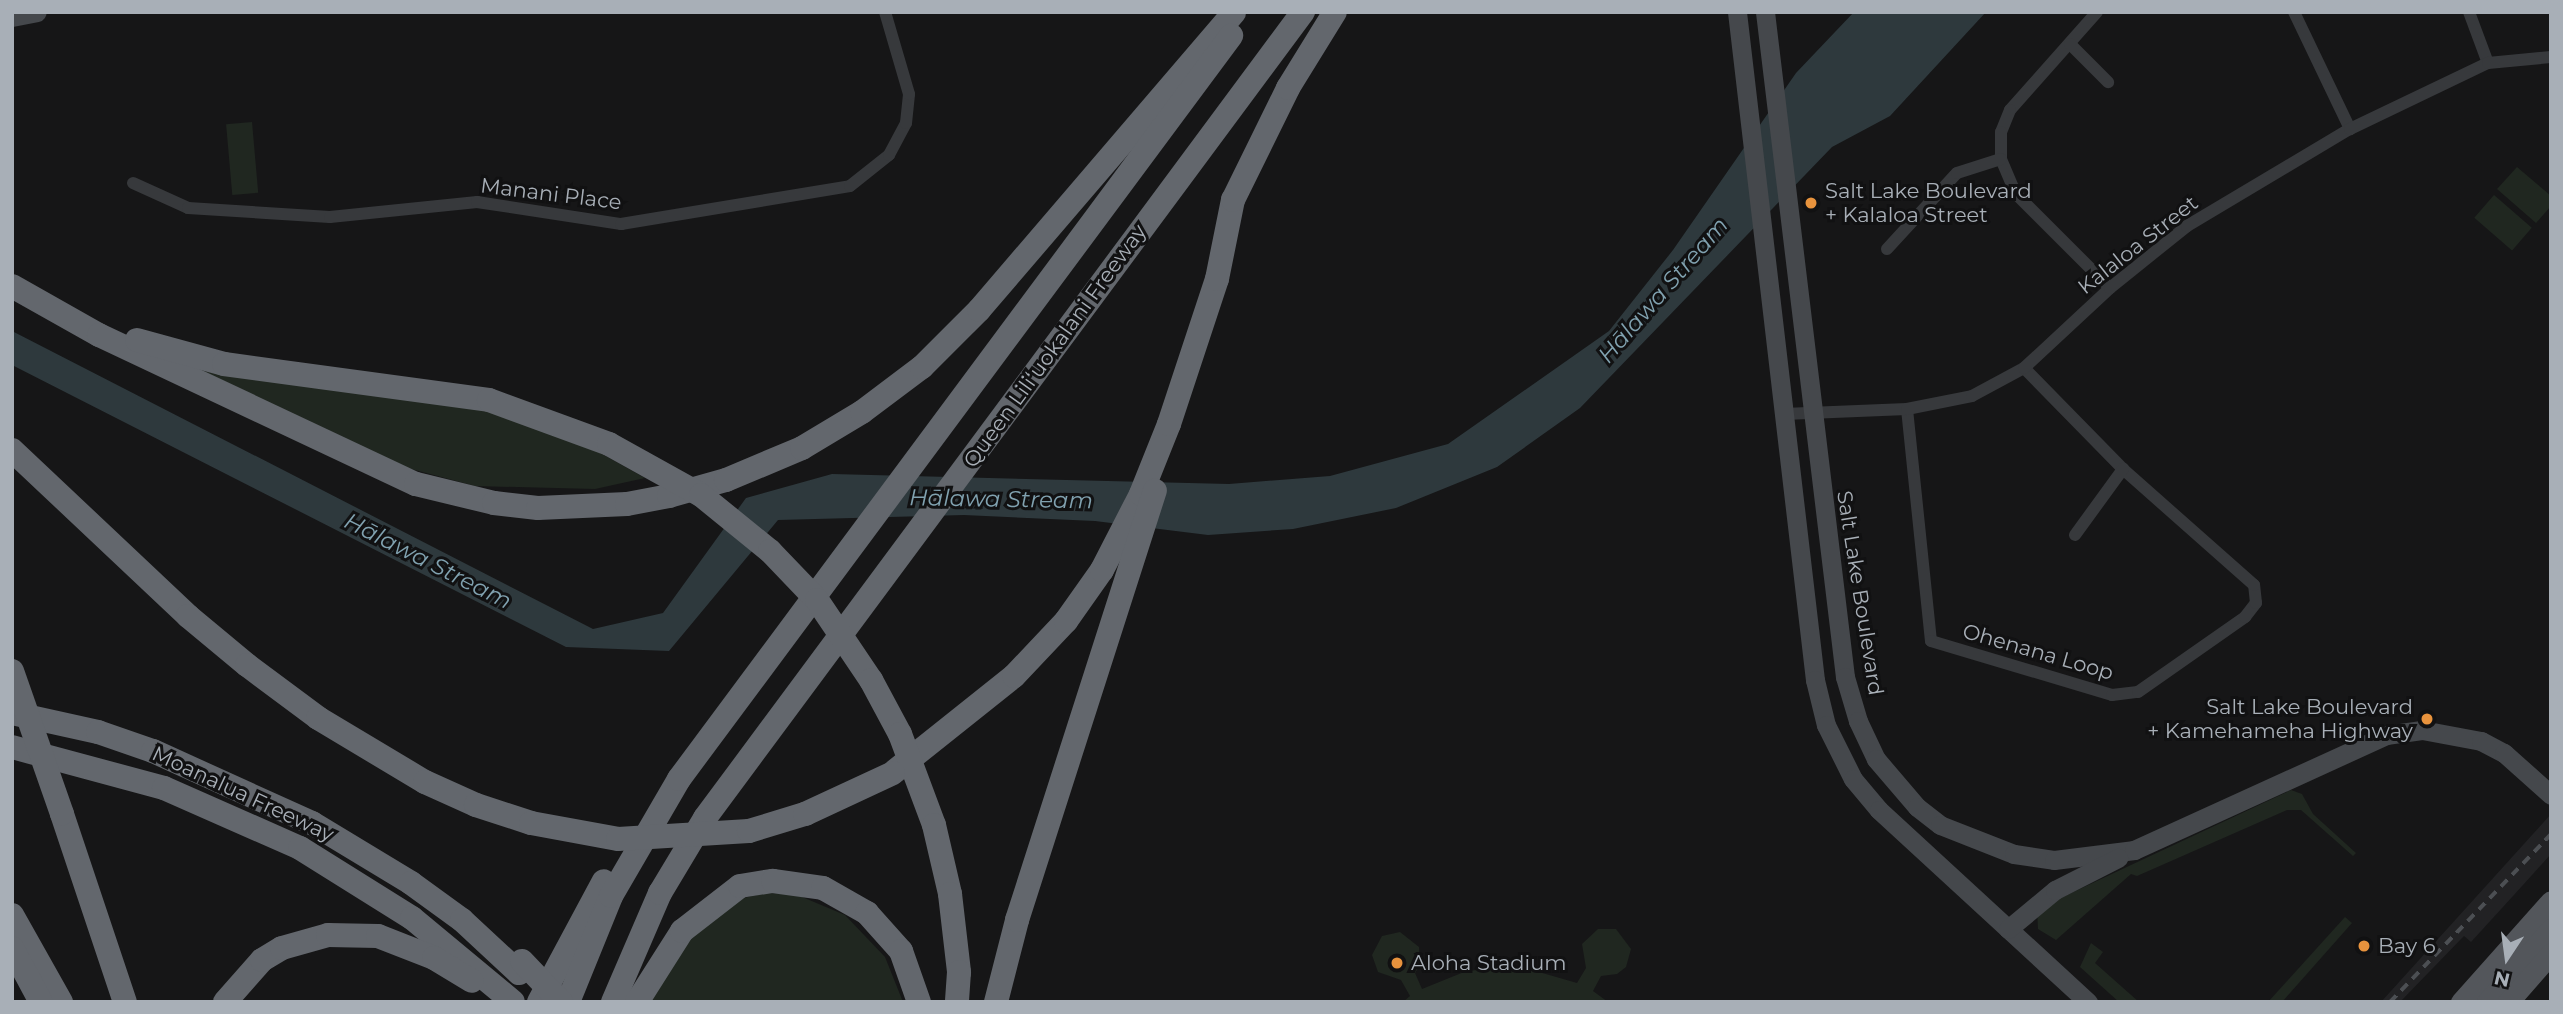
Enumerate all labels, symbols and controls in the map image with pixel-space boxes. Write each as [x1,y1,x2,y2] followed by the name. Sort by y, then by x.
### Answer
[479,173,623,215] street label: Manani Place
[1825,178,2032,228] place label: Salt Lake Boulevard + Kalaloa Street
[2073,190,2203,300] street label: Kalaloa Street
[1803,195,1819,211] marker: Salt Lake Boulevard + Kalaloa Street
[1592,212,1734,368] water label: Hālawa Stream
[958,219,1152,473] street label: Queen Liliʻuokalani Freeway
[909,484,1093,514] water label: Hālawa Stream
[1831,489,1889,697] street label: Salt Lake Boulevard
[340,507,516,615] water label: Hālawa Stream
[1960,618,2116,686] street label: Ohenana Loop
[2147,694,2413,744] place label: Salt Lake Boulevard + Kamehameha Highway
[2419,711,2435,727] marker: Salt Lake Boulevard + Kamehameha Highway
[148,741,338,847] street label: Moanalua Freeway
[2472,923,2542,993] north arrow
[2378,933,2435,959] place label: Bay 6
[2356,938,2372,954] marker: Bay 6
[1411,950,1567,976] place label: Aloha Stadium
[1389,955,1405,971] marker: Aloha Stadium
[2492,966,2512,992] text: N

